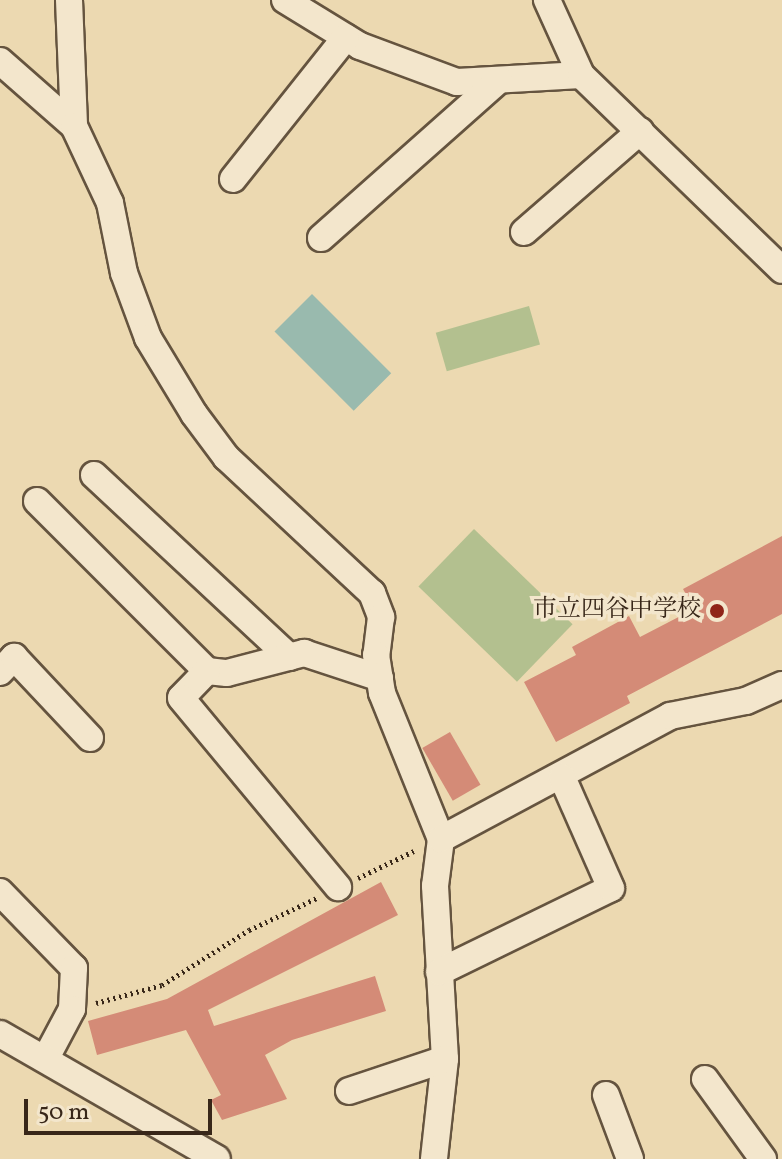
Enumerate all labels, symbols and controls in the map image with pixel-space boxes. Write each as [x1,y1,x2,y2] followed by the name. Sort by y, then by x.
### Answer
[533,597,701,625] place label: 市立四谷中学校
[708,602,726,620] marker: 市立四谷中学校
[28,1083,216,1133] scale bar
[38,1096,90,1130] text: 50 m

